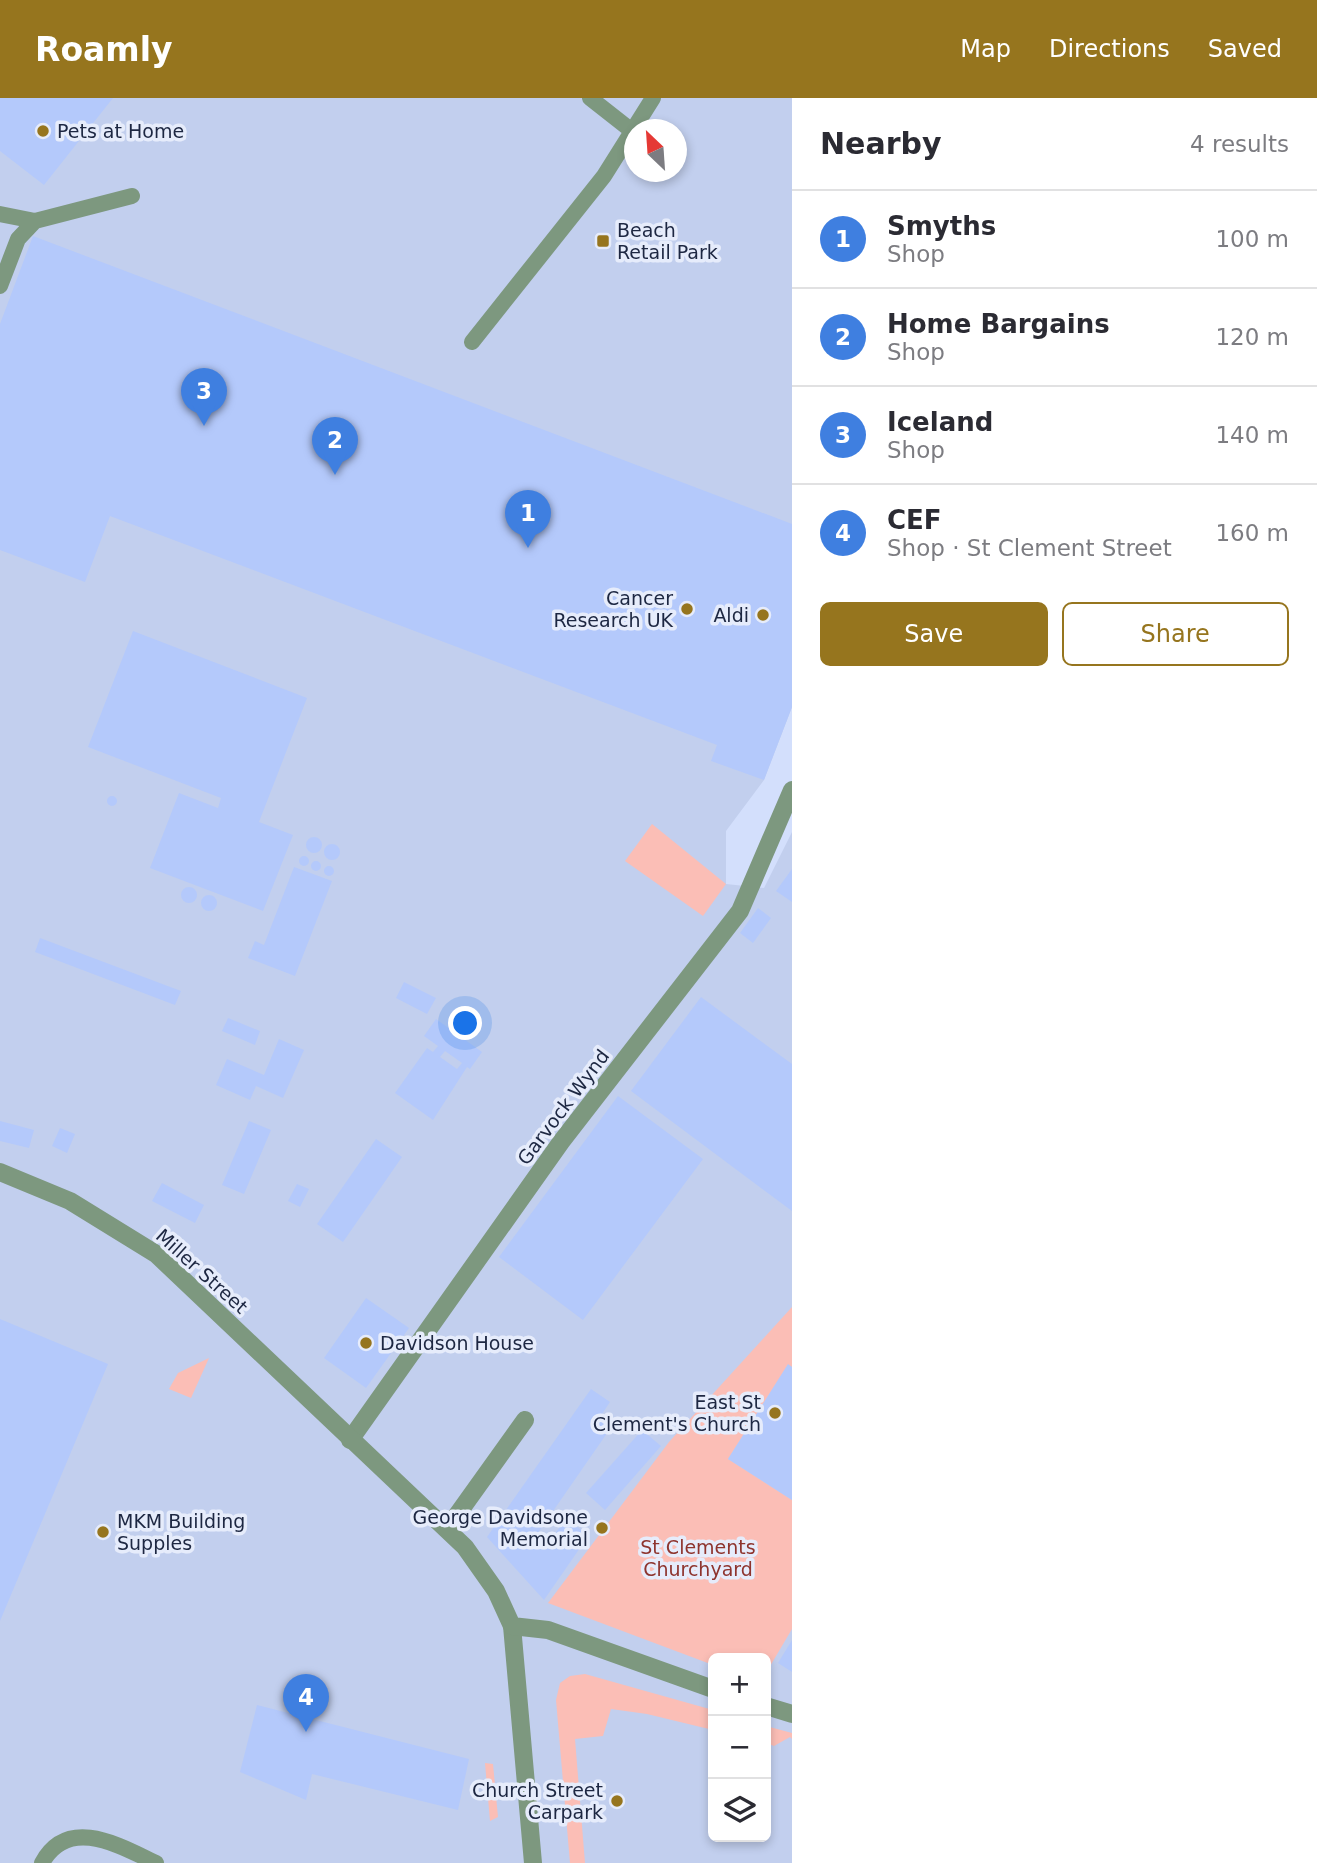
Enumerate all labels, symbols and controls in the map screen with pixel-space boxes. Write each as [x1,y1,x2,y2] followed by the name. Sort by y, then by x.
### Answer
[35,30,173,69] text: Roamly
[960,35,1011,63] text: Map
[1049,35,1170,63] text: Directions
[1208,35,1282,63] text: Saved
[624,119,687,182] north arrow
[57,120,184,142] place label: Pets at Home
[35,123,51,139] marker: Pets at Home
[820,126,942,161] text: Nearby
[1190,131,1289,157] text: 4 results
[887,211,996,241] text: Smyths
[617,219,718,263] place label: Beach Retail Park
[835,226,851,252] text: 1
[1215,226,1289,252] text: 100 m
[595,233,611,249] marker: Beach Retail Park
[887,241,945,267] text: Shop
[887,309,1110,339] text: Home Bargains
[835,324,851,350] text: 2
[1215,324,1289,350] text: 120 m
[887,339,945,365] text: Shop
[181,368,227,426] pin: 3
[887,407,993,437] text: Iceland
[312,417,358,475] pin: 2
[835,422,851,448] text: 3
[1215,422,1289,448] text: 140 m
[887,437,945,463] text: Shop
[505,490,551,548] pin: 1
[887,505,942,535] text: CEF
[835,520,851,546] text: 4
[1215,520,1289,546] text: 160 m
[887,535,1172,561] text: Shop · St Clement Street
[553,587,674,631] place label: Cancer Research UK
[679,601,695,617] marker: Cancer Research UK
[820,602,1048,666] button: Save
[1062,602,1289,666] button: Share
[713,604,749,626] place label: Aldi
[755,607,771,623] marker: Aldi
[448,1006,482,1040] your location
[513,1045,613,1169] street label: Garvock Wynd
[152,1224,252,1318] street label: Miller Street
[380,1332,534,1354] place label: Davidson House
[358,1335,374,1351] marker: Davidson House
[593,1391,761,1435] place label: East St Clement's Church
[767,1405,783,1421] marker: East St Clement's Church
[413,1506,588,1550] place label: George Davidsone Memorial
[117,1510,245,1554] place label: MKM Building Supples
[594,1520,610,1536] marker: George Davidsone Memorial
[95,1524,111,1540] marker: MKM Building Supples
[640,1536,756,1580] park label: St Clements Churchyard
[708,1653,771,1842] map controls
[708,1653,771,1716] button: +
[283,1674,329,1732] pin: 4
[708,1716,771,1779] button: −
[472,1779,603,1823] place label: Church Street Carpark
[708,1779,771,1842] button: layers
[609,1793,625,1809] marker: Church Street Carpark

